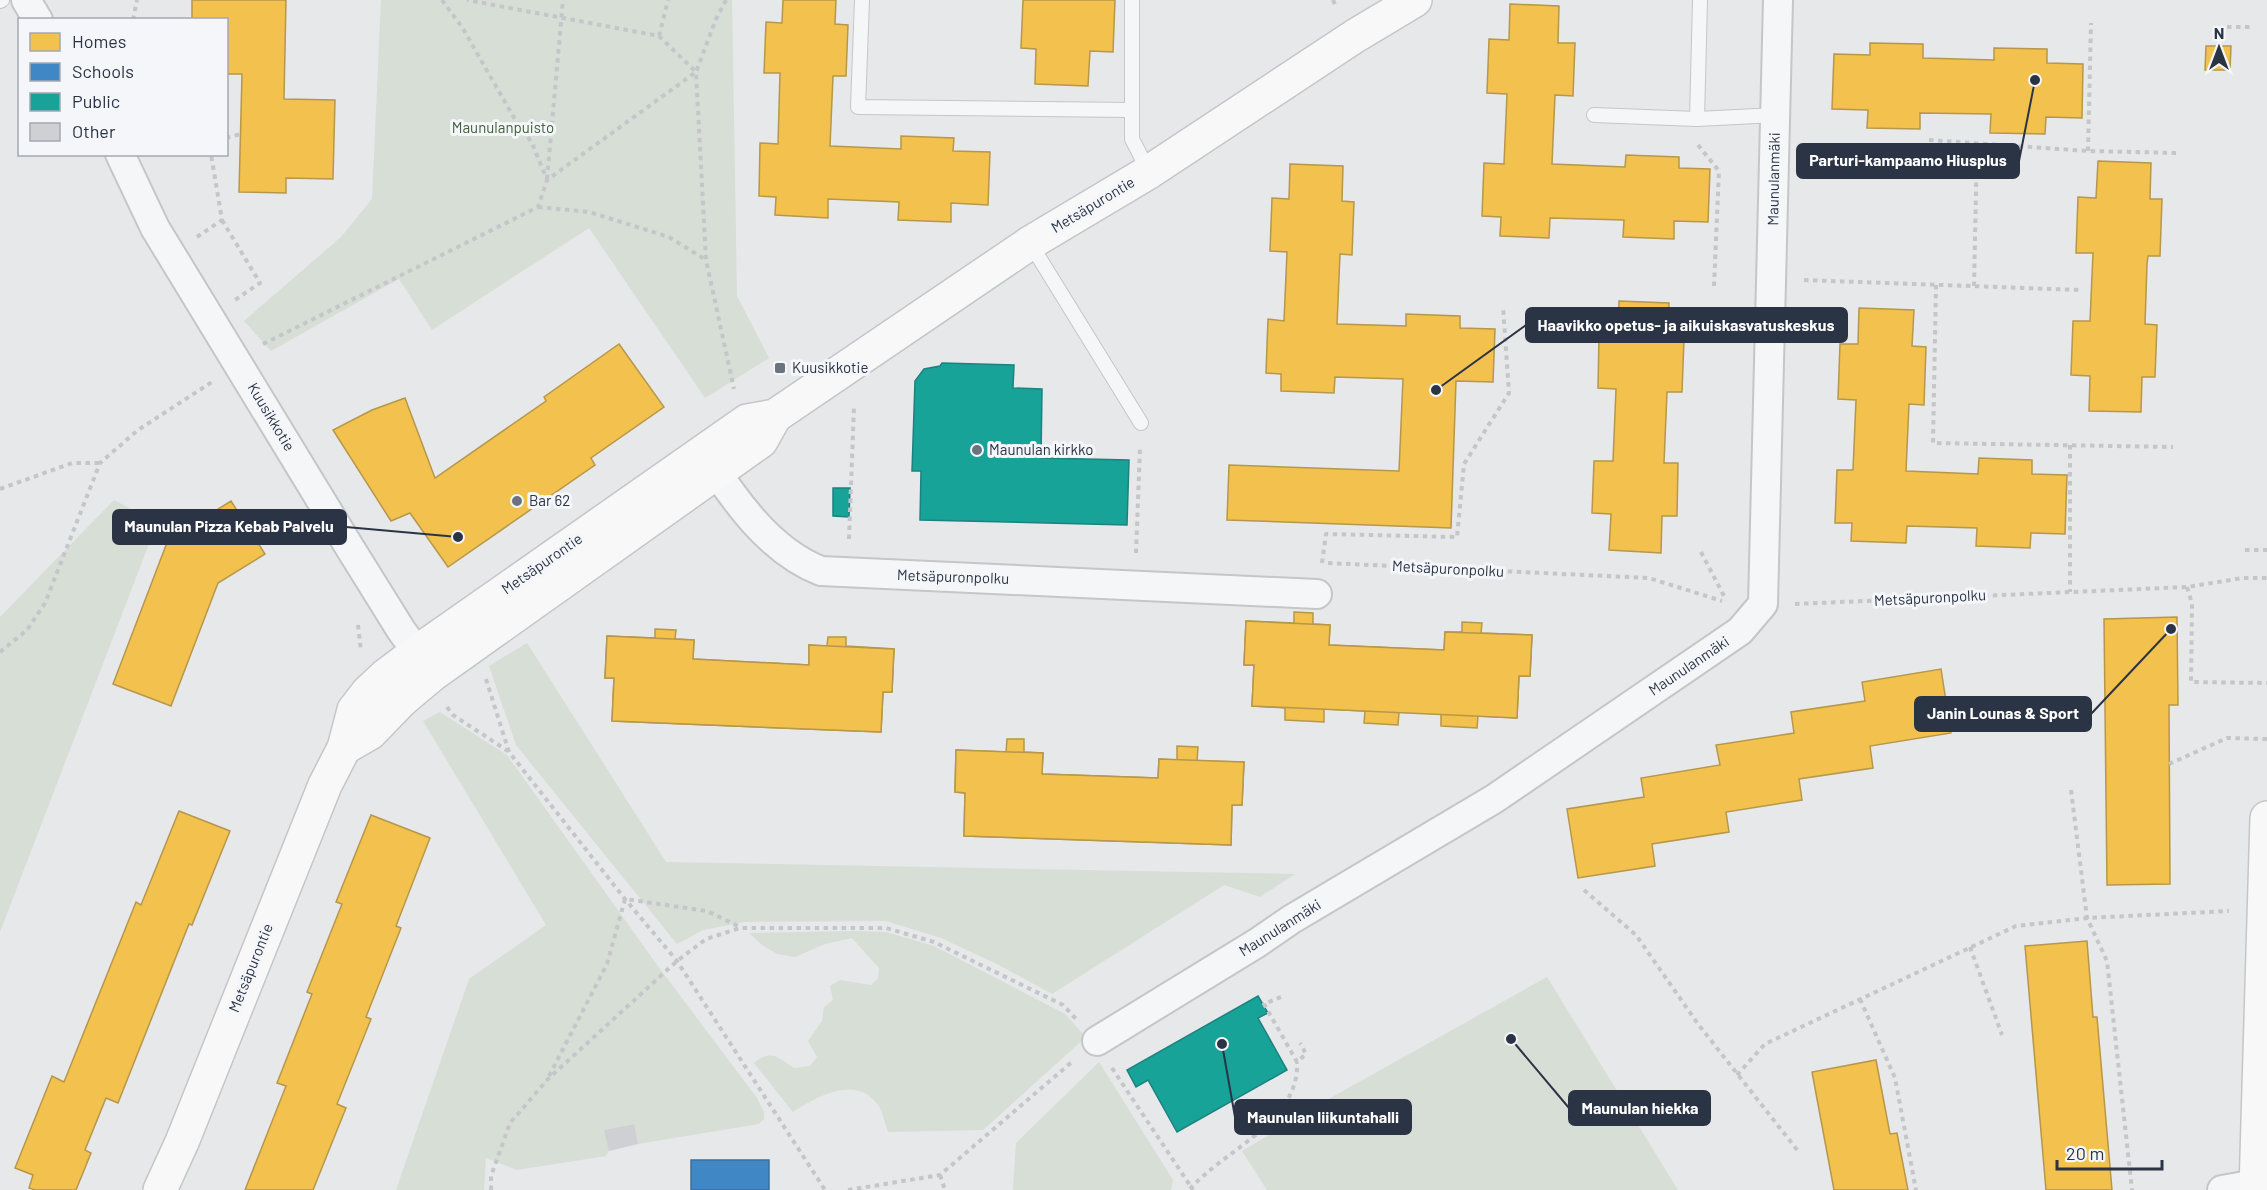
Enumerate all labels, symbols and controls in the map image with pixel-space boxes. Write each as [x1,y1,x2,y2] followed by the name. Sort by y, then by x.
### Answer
[18,18,228,156] legend
[2189,18,2249,78] north arrow
[2214,23,2224,42] text: N
[72,30,126,52] text: Homes
[72,60,134,82] text: Schools
[72,90,120,112] text: Public
[452,118,554,136] park label: Maunulanpuisto
[72,120,116,142] text: Other
[1763,132,1783,226] street label: Maunulanmäki
[1797,144,2019,178] callout: Parturi-kampaamo Hiusplus
[1809,150,2007,169] text: Parturi-kampaamo Hiusplus
[1047,172,1137,236] street label: Metsäpurontie
[1526,308,1847,342] callout: Haavikko opetus- ja aikuiskasvatuskeskus
[1537,315,1835,334] text: Haavikko opetus- ja aikuiskasvatuskeskus
[792,358,868,376] place label: Kuusikkotie
[773,361,787,375] marker: Kuusikkotie
[244,379,299,454] street label: Kuusikkotie
[989,440,1093,458] place label: Maunulan kirkko
[970,443,984,457] marker: Maunulan kirkko
[529,491,570,509] place label: Bar 62
[510,494,524,508] marker: Bar 62
[113,510,346,544] callout: Maunulan Pizza Kebab Palvelu
[124,516,334,535] text: Maunulan Pizza Kebab Palvelu
[498,529,585,598] street label: Metsäpurontie
[1392,556,1505,580] street label: Metsäpuronpolku
[897,565,1009,587] street label: Metsäpuronpolku
[1873,585,1986,609] street label: Metsäpuronpolku
[1645,632,1732,699] street label: Maunulanmäki
[1915,697,2091,731] callout: Janin Lounas & Sport
[1927,703,2079,722] text: Janin Lounas & Sport
[1235,895,1324,959] street label: Maunulanmäki
[224,921,276,1015] street label: Metsäpurontie
[1569,1091,1710,1125] callout: Maunulan hiekka
[1581,1098,1699,1117] text: Maunulan hiekka
[1235,1100,1411,1134] callout: Maunulan liikuntahalli
[1247,1107,1399,1126] text: Maunulan liikuntahalli
[2057,1133,2162,1171] scale bar
[2066,1142,2104,1164] text: 20 m

